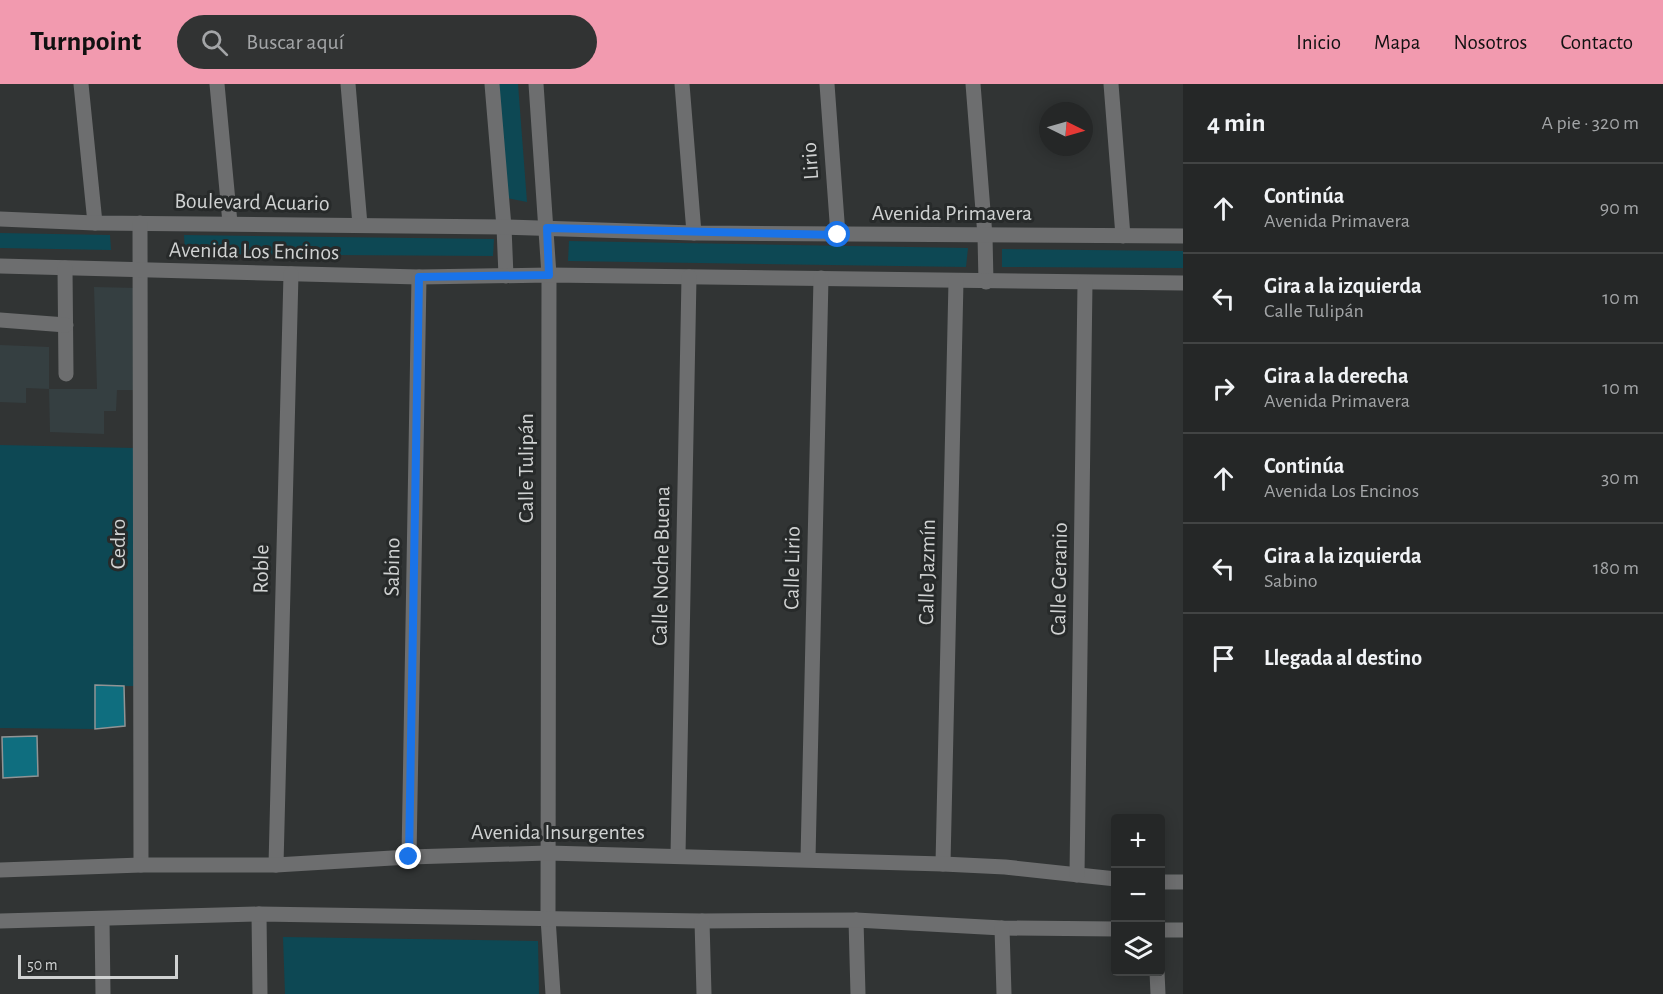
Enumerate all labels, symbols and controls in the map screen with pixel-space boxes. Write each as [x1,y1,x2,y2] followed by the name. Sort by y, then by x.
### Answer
[177,15,597,69] search box
[198,26,231,59] icon: search
[30,28,141,56] text: Turnpoint
[246,31,344,53] text: Buscar aquí
[1296,32,1341,53] text: Inicio
[1374,32,1421,53] text: Mapa
[1454,32,1527,53] text: Nosotros
[1560,32,1633,53] text: Contacto
[1039,102,1093,156] north arrow
[1207,110,1266,136] text: 4 min
[1542,113,1639,133] text: A pie · 320 m
[798,141,822,181] street label: Lirio
[1264,185,1344,207] text: Continúa
[174,190,330,214] street label: Boulevard Acuario
[1207,192,1240,225] icon: ahead
[1600,198,1639,218] text: 90 m
[872,202,1032,224] street label: Avenida Primavera
[1264,211,1410,231] text: Avenida Primavera
[824,221,850,247] route start
[169,239,339,263] street label: Avenida Los Encinos
[1264,275,1422,297] text: Gira a la izquierda
[1207,282,1240,315] icon: left
[1602,288,1639,308] text: 10 m
[1264,301,1364,321] text: Calle Tulipán
[1264,365,1409,387] text: Gira a la derecha
[1207,372,1240,405] icon: right
[1602,378,1639,398] text: 10 m
[1264,391,1410,411] text: Avenida Primavera
[515,413,537,523] street label: Calle Tulipán
[1264,455,1344,477] text: Continúa
[1207,462,1240,495] icon: ahead
[1601,468,1639,488] text: 30 m
[1264,481,1419,501] text: Avenida Los Encinos
[649,486,673,646] street label: Calle Noche Buena
[107,519,129,569] street label: Cedro
[915,519,939,625] street label: Calle Jazmín
[1047,522,1071,636] street label: Calle Geranio
[780,526,804,610] street label: Calle Lirio
[380,537,404,597] street label: Sabino
[250,544,272,594] street label: Roble
[1264,545,1422,567] text: Gira a la izquierda
[1207,552,1240,585] icon: left
[1593,558,1639,578] text: 180 m
[1264,571,1318,591] text: Sabino
[1207,642,1240,675] icon: arrive
[1264,647,1422,669] text: Llegada al destino
[1111,814,1165,976] map controls
[1111,814,1165,868] button: +
[471,821,645,843] street label: Avenida Insurgentes
[395,843,421,869] route end
[1111,868,1165,922] button: −
[1111,922,1165,976] button: layers
[18,952,178,980] scale bar
[27,957,58,973] text: 50 m

